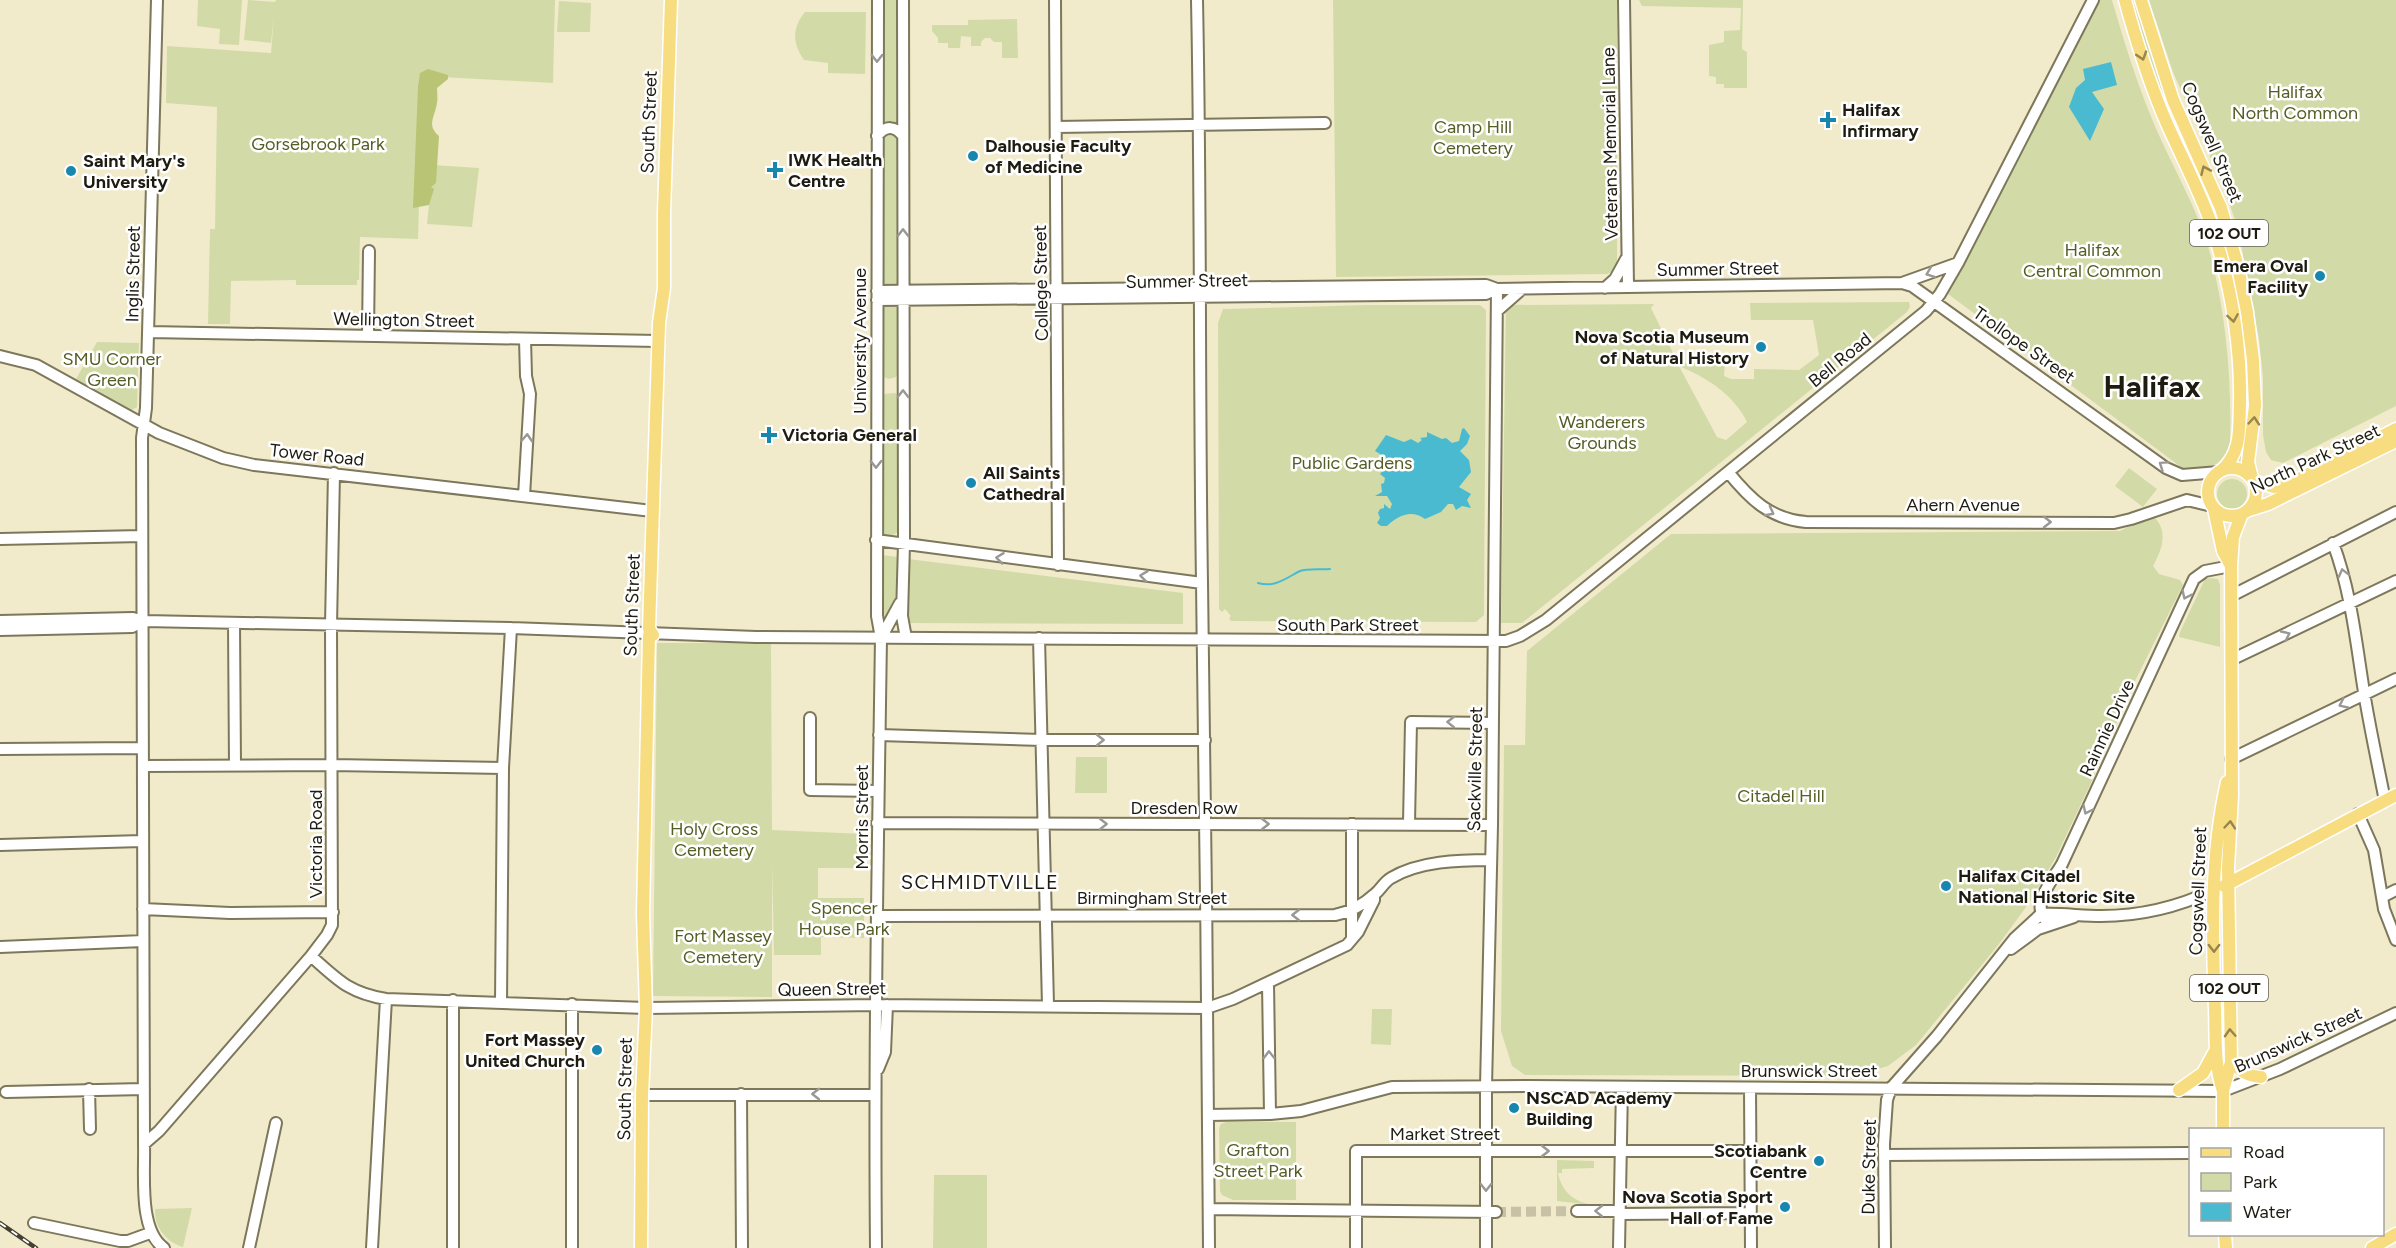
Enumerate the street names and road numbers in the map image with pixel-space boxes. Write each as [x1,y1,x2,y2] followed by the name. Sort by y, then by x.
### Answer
[1597,47,1623,241] street label: Veterans Memorial Lane
[636,70,662,174] street label: South Street
[2177,78,2247,206] street label: Cogswell Street
[2190,220,2268,246] road number: 102 OUT
[1029,224,1053,341] street label: College Street
[121,225,145,323] street label: Inglis Street
[1657,257,1780,281] street label: Summer Street
[849,268,871,414] street label: University Avenue
[1126,269,1249,293] street label: Summer Street
[1969,302,2079,388] street label: Trollope Street
[333,308,475,332] street label: Wellington Street
[1804,328,1876,392] street label: Bell Road
[2247,419,2384,499] street label: North Park Street
[269,439,365,471] street label: Tower Road
[1906,494,2020,516] street label: Ahern Avenue
[619,553,645,657] street label: South Street
[1277,614,1419,636] street label: South Park Street
[2075,676,2139,780] street label: Rainnie Drive
[1463,706,1487,832] street label: Sackville Street
[851,764,873,870] street label: Morris Street
[305,790,327,898] street label: Victoria Road
[1130,797,1238,819] street label: Dresden Row
[2185,826,2211,956] street label: Cogswell Street
[1077,887,1228,909] street label: Birmingham Street
[2190,975,2268,1001] road number: 102 OUT
[777,977,887,1001] street label: Queen Street
[2231,1002,2365,1078] street label: Brunswick Street
[613,1037,637,1141] street label: South Street
[1740,1060,1878,1082] street label: Brunswick Street
[1857,1119,1881,1215] street label: Duke Street
[1390,1123,1500,1145] street label: Market Street

